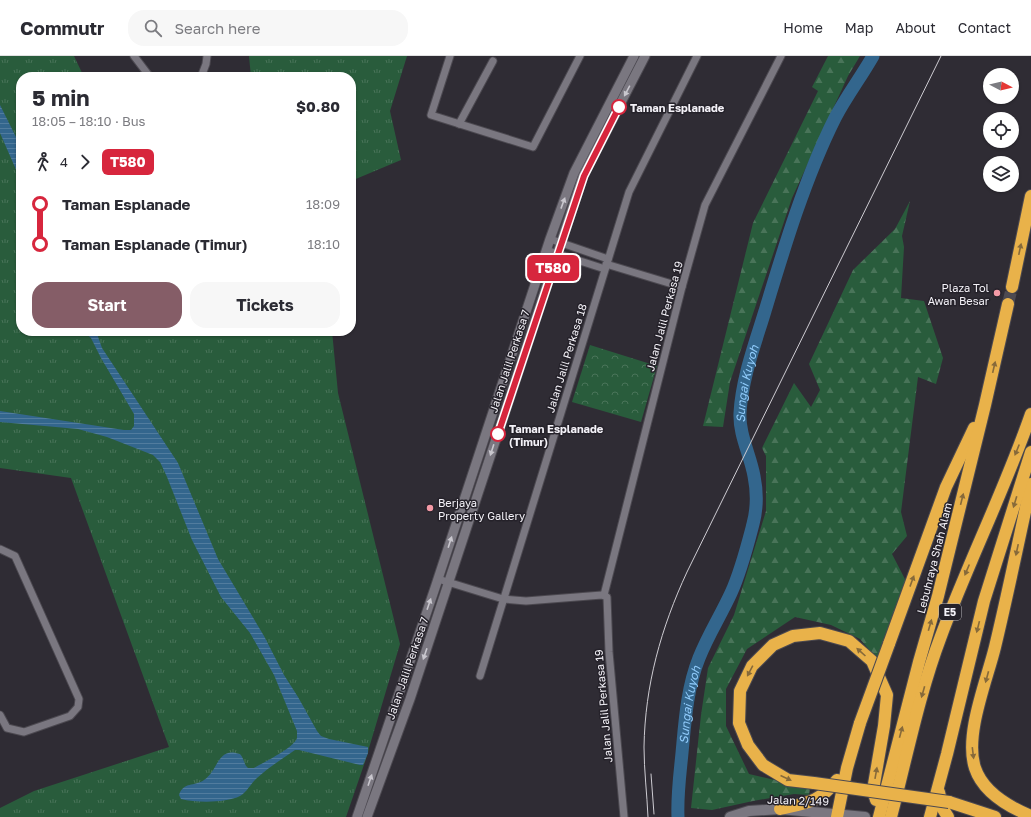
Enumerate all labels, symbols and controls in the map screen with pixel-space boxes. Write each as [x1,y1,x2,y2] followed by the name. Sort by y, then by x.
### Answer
[128,10,408,46] search box
[20,16,104,39] text: Commutr
[142,17,164,39] icon: search
[174,19,260,37] text: Search here
[783,19,823,36] text: Home
[845,19,873,36] text: Map
[895,19,936,36] text: About
[958,19,1011,36] text: Contact
[983,68,1019,104] north arrow
[983,68,1019,192] map controls
[32,84,90,111] text: 5 min
[624,85,631,96] one-way arrow
[296,97,340,115] text: $0.80
[611,99,627,115] marker: Taman Esplanade
[630,101,725,114] place label: Taman Esplanade
[983,112,1019,148] button: locate
[32,113,146,129] text: 18:05 – 18:10 · Bus
[32,151,54,173] icon: walk
[74,151,96,173] icon: forward
[110,153,146,170] text: T580
[60,154,68,170] text: 4
[983,156,1019,192] button: layers
[62,195,190,213] text: Taman Esplanade
[306,196,340,212] text: 18:09
[560,196,566,208] one-way arrow
[62,235,247,253] text: Taman Esplanade (Timur)
[307,236,340,252] text: 18:10
[1017,243,1023,255] one-way arrow
[525,255,581,281] line badge: T580
[535,259,571,276] text: T580
[643,260,685,372] street label: Jalan Jalil Perkasa 19
[928,281,990,307] place label: Plaza Tol Awan Besar
[32,282,182,328] button: Start
[190,282,340,328] button: Tickets
[992,288,1002,298] marker: Plaza Tol Awan Besar
[543,302,589,414] street label: Jalan Jalil Perkasa 18
[486,308,532,414] street label: Jalan Jalil Perkasa 7
[732,342,762,423] water label: Sungai Kuyoh
[991,361,997,373] one-way arrow
[509,422,604,448] place label: Taman Esplanade (Timur)
[490,426,506,442] marker: Taman Esplanade (Timur)
[489,445,495,457] one-way arrow
[1014,445,1020,457] one-way arrow
[959,493,965,505] one-way arrow
[438,496,525,522] place label: Berjaya Property Gallery
[1012,496,1018,508] one-way arrow
[914,501,954,615] street label: Lebuhraya Shah Alam
[425,503,435,513] marker: Berjaya Property Gallery
[447,535,453,547] one-way arrow
[1013,544,1019,556] one-way arrow
[964,564,970,576] one-way arrow
[909,575,915,587] one-way arrow
[427,597,433,609] one-way arrow
[939,604,961,620] road number: E5
[383,615,431,721] street label: Jalan Jalil Perkasa 7
[927,619,933,631] one-way arrow
[975,621,981,633] one-way arrow
[857,648,866,657] one-way arrow
[421,649,427,661] one-way arrow
[592,649,614,763] street label: Jalan Jalil Perkasa 19
[675,663,703,744] water label: Sungai Kuyoh
[747,665,754,677] one-way arrow
[984,671,990,683] one-way arrow
[920,687,926,699] one-way arrow
[898,726,904,738] one-way arrow
[970,747,976,759] one-way arrow
[873,767,879,779] one-way arrow
[367,774,373,786] one-way arrow
[780,775,792,781] one-way arrow
[767,792,829,808] street label: Jalan 2/149

